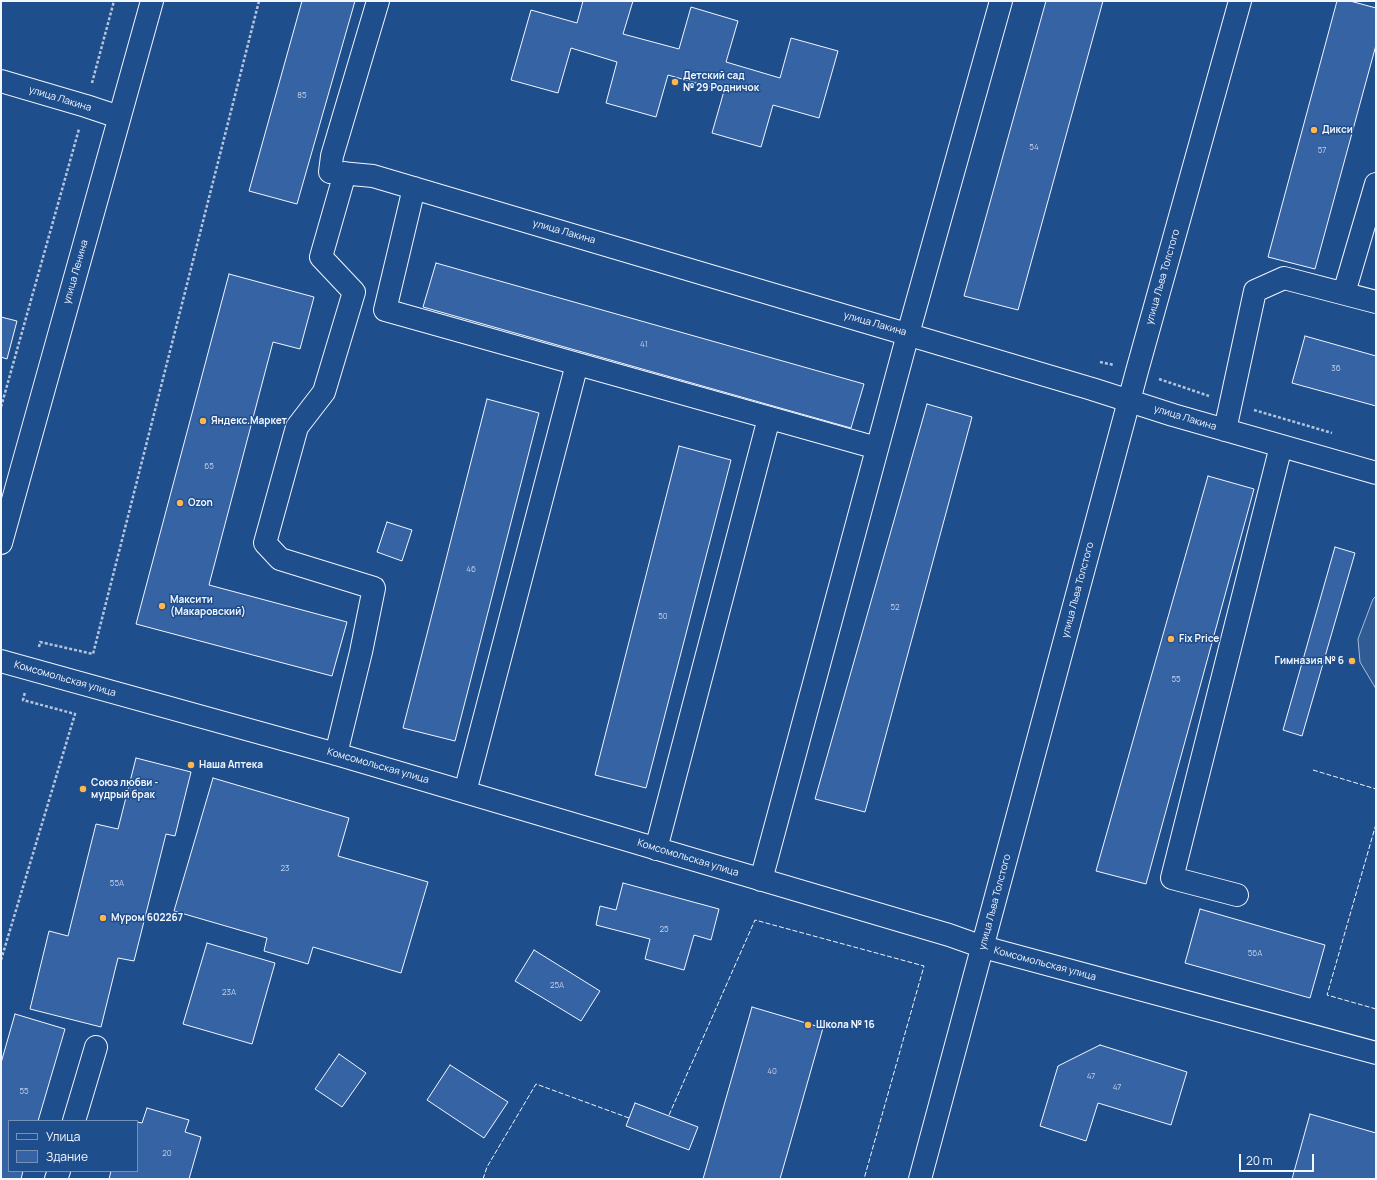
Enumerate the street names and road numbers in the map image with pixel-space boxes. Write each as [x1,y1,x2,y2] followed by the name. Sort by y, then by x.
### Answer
[27,84,93,114] street label: улица Лакина
[531,217,597,247] street label: улица Лакина
[1144,228,1182,326] street label: улица Льва Толстого
[61,239,91,305] street label: улица Ленина
[842,309,908,339] street label: улица Лакина
[1152,403,1218,433] street label: улица Лакина
[1059,541,1097,639] street label: улица Льва Толстого
[13,659,117,699] street label: Комсомольская улица
[326,746,430,786] street label: Комсомольская улица
[636,837,740,879] street label: Комсомольская улица
[976,853,1014,951] street label: улица Льва Толстого
[993,945,1097,983] street label: Комсомольская улица

